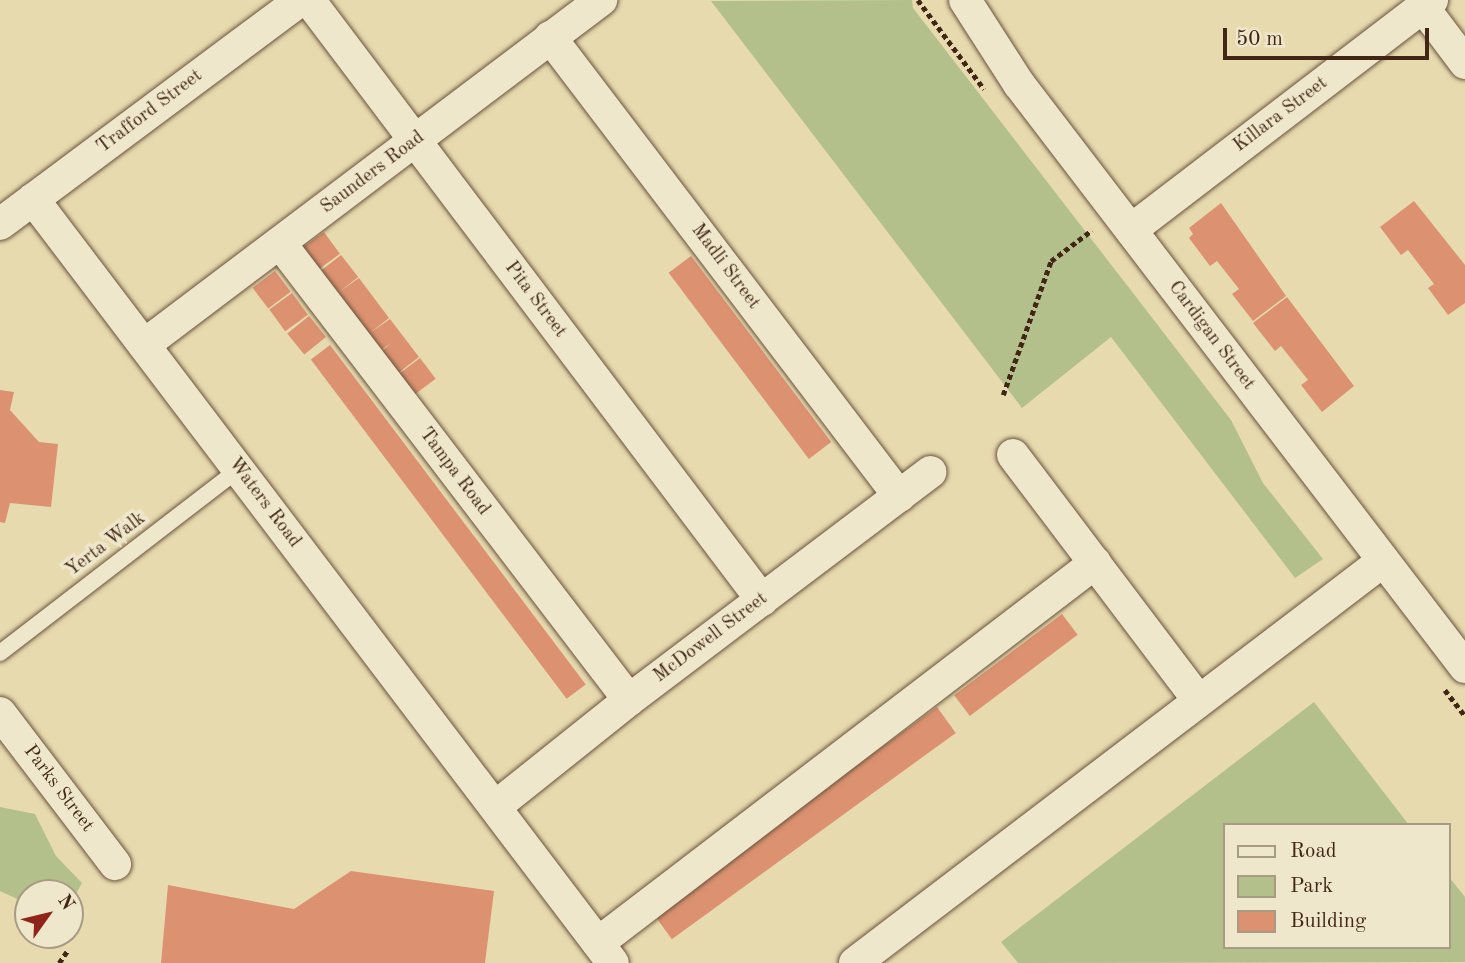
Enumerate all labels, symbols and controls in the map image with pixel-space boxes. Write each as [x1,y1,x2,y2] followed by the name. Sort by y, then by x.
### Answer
[1227,14,1434,58] scale bar
[1236,29,1283,50] text: 50 m
[93,65,207,159] street label: Trafford Street
[1229,72,1333,158] street label: Killara Street
[317,127,429,219] street label: Saunders Road
[685,220,765,314] street label: Madli Street
[499,257,571,343] street label: Pita Street
[1163,277,1259,395] street label: Cardigan Street
[414,424,494,520] street label: Tampa Road
[223,453,305,553] street label: Waters Road
[62,508,150,582] street label: Yerta Walk
[650,588,772,688] street label: McDowell Street
[18,741,98,837] street label: Parks Street
[1224,823,1451,949] legend
[1290,841,1337,862] text: Road
[1290,876,1333,897] text: Park
[14,879,84,949] north arrow
[53,892,77,914] text: N
[1290,911,1366,932] text: Building

